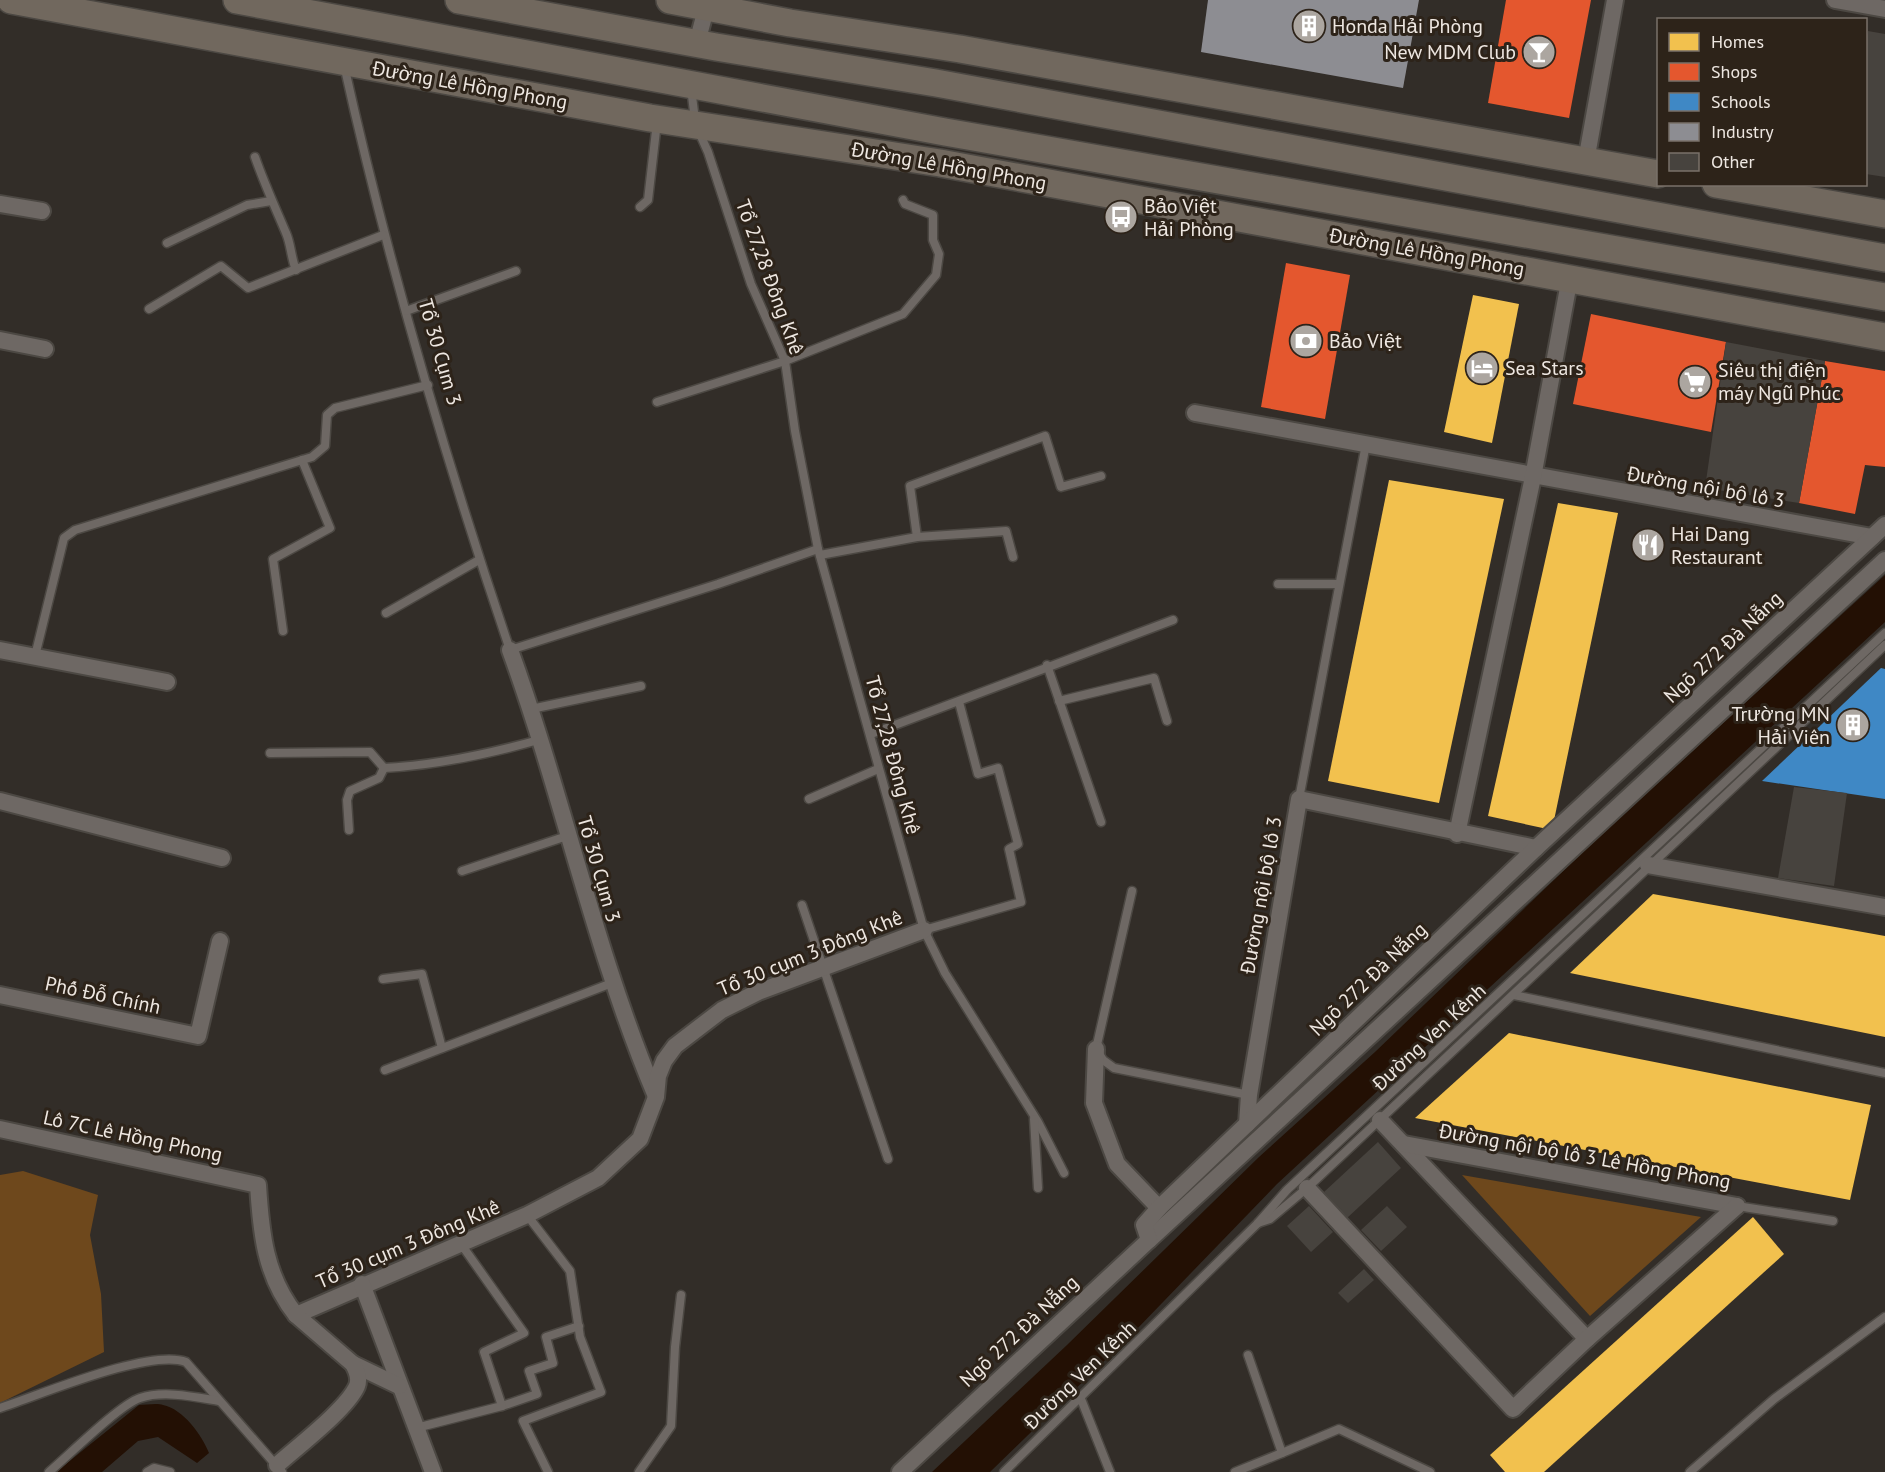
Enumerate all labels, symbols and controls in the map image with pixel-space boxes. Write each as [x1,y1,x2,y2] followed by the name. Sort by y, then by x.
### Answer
[1291,8,1327,44] building icon: Honda Hải Phòng
[1332,13,1483,39] place label: Honda Hải Phòng
[1657,18,1867,186] legend
[1711,30,1764,53] text: Homes
[1521,34,1557,70] bar icon: New MDM Club
[1384,39,1516,65] place label: New MDM Club
[370,55,569,115] street label: Đường Lê Hồng Phong
[1711,60,1757,83] text: Shops
[1711,90,1771,113] text: Schools
[1711,120,1774,143] text: Industry
[849,136,1048,196] street label: Đường Lê Hồng Phong
[1711,150,1755,173] text: Other
[1144,193,1234,242] place label: Bảo Việt Hải Phòng
[730,196,810,358] street label: Tổ 27,28 Đông Khê
[1103,199,1139,235] bus stop icon: Bảo Việt Hải Phòng
[1327,222,1526,282] street label: Đường Lê Hồng Phong
[412,296,468,408] street label: Tổ 30 Cụm 3
[1288,323,1324,359] bank icon: Bảo Việt
[1329,328,1402,354] place label: Bảo Việt
[1464,350,1500,386] hotel icon: Sea Stars
[1505,355,1584,381] place label: Sea Stars
[1718,357,1841,406] place label: Siêu thị điện máy Ngũ Phúc
[1677,364,1713,400] supermarket icon: Siêu thị điện máy Ngũ Phúc
[1624,460,1787,514] street label: Đường nội bộ lô 3
[1671,521,1763,570] place label: Hai Dang Restaurant
[1630,527,1666,563] restaurant icon: Hai Dang Restaurant
[1658,585,1788,709] street label: Ngõ 272 Đà Nẵng
[859,673,927,837] street label: Tổ 27,28 Đông Khê
[1731,701,1830,750] place label: Trường MN Hải Viên
[1835,707,1871,743] building icon: Trường MN Hải Viên
[571,813,627,925] street label: Tổ 30 Cụm 3
[1234,814,1288,977] street label: Đường nội bộ lô 3
[714,904,906,1002] street label: Tổ 30 cụm 3 Đông Khê
[1304,917,1432,1041] street label: Ngõ 272 Đà Nẵng
[43,970,163,1020] street label: Phố Đỗ Chính
[1366,978,1491,1097] street label: Đường Ven Kênh
[41,1104,225,1168] street label: Lô 7C Lê Hồng Phong
[1436,1117,1733,1194] street label: Đường nội bộ lô 3 Lê Hồng Phong
[312,1194,504,1294] street label: Tổ 30 cụm 3 Đông Khê
[954,1269,1084,1393] street label: Ngõ 272 Đà Nẵng
[1018,1315,1142,1436] street label: Đường Ven Kênh

